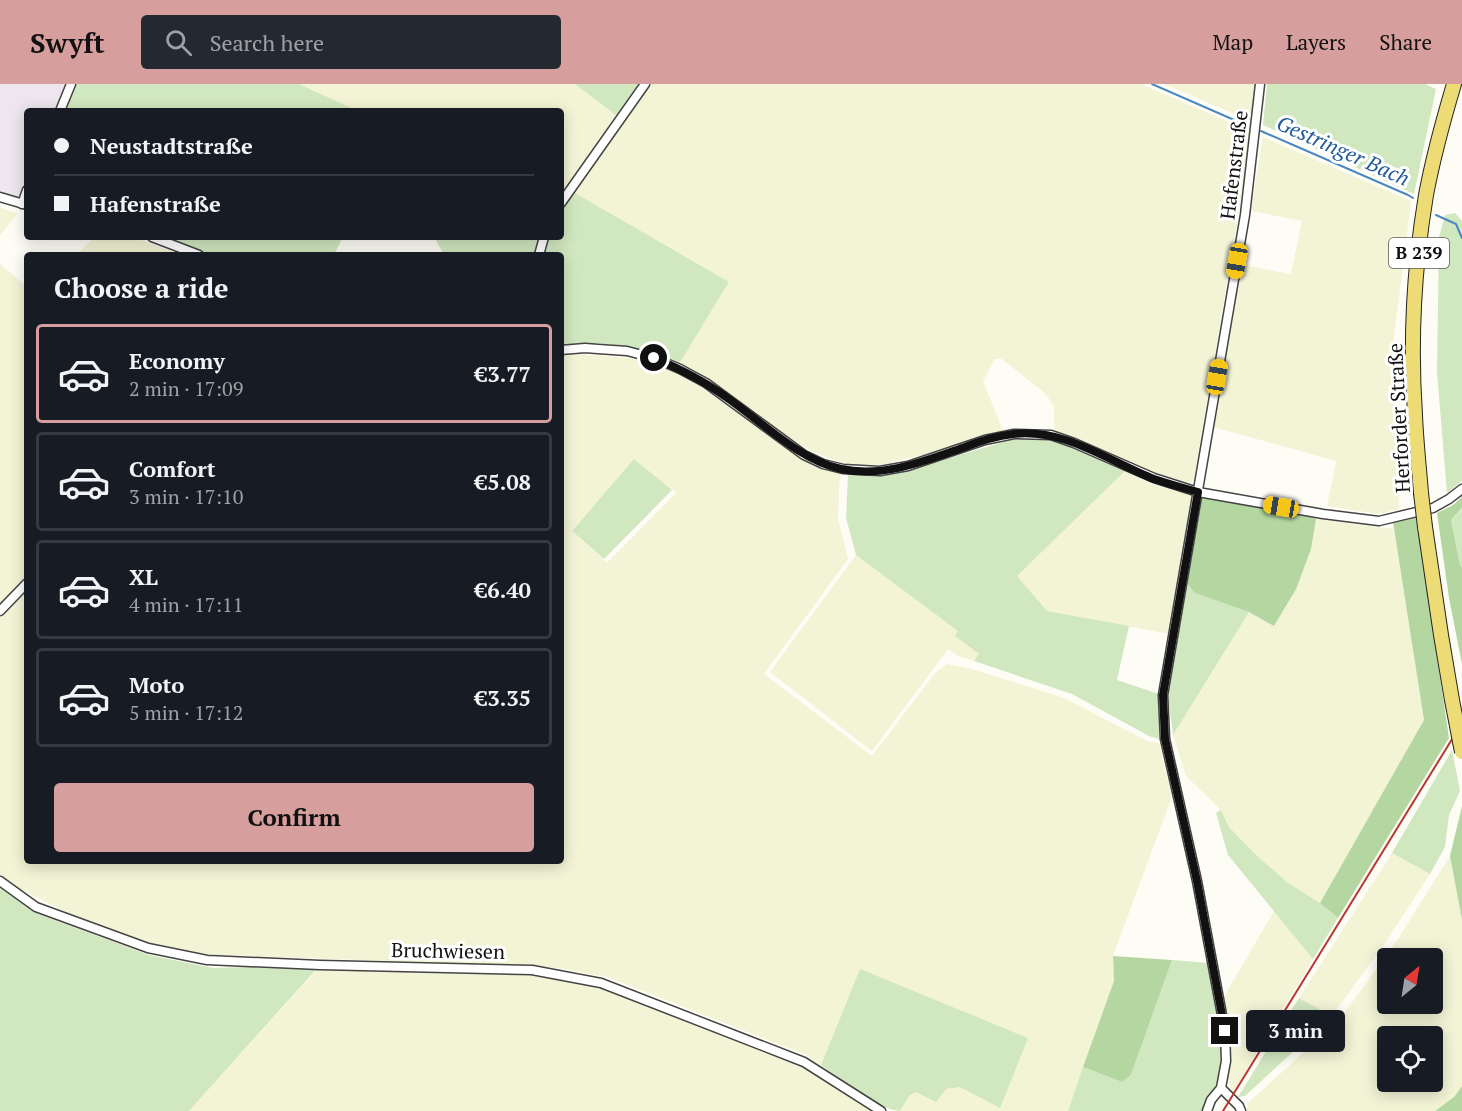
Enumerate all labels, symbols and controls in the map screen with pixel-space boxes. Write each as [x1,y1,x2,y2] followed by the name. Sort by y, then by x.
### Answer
[141,15,561,69] search box
[30,24,105,61] text: Swyft
[162,26,195,59] icon: search
[210,28,324,57] text: Search here
[1212,28,1253,56] text: Map
[1286,28,1346,56] text: Layers
[1379,28,1432,56] text: Share
[1273,108,1414,192] water label: Gestringer Bach
[1213,109,1254,221] street label: Hafenstraße
[90,131,253,160] text: Neustadtstraße
[90,189,221,218] text: Hafenstraße
[1389,238,1449,268] road number: B 239
[1225,242,1249,280] car
[54,270,229,306] text: Choose a ride
[1381,342,1416,494] street label: Herforder Straße
[640,344,667,371] route start
[129,346,225,375] text: Economy
[57,347,111,401] icon: car
[1205,358,1229,396] car
[475,359,531,388] text: €3.77
[129,375,243,402] text: 2 min · 17:09
[129,454,215,483] text: Comfort
[57,455,111,509] icon: car
[475,467,531,496] text: €5.08
[129,483,243,510] text: 3 min · 17:10
[1262,495,1300,519] car
[129,562,158,591] text: XL
[57,563,111,617] icon: car
[475,575,531,604] text: €6.40
[129,591,243,618] text: 4 min · 17:11
[129,670,184,699] text: Moto
[57,671,111,725] icon: car
[475,683,531,712] text: €3.35
[129,699,243,726] text: 5 min · 17:12
[54,783,534,852] button: Confirm
[391,936,505,965] street label: Bruchwiesen
[1377,948,1443,1014] north arrow
[1377,948,1443,1092] map controls
[1246,1010,1345,1052] callout: 3 min
[1211,1017,1238,1044] route end
[1268,1017,1323,1044] text: 3 min
[1377,1026,1443,1092] button: locate

